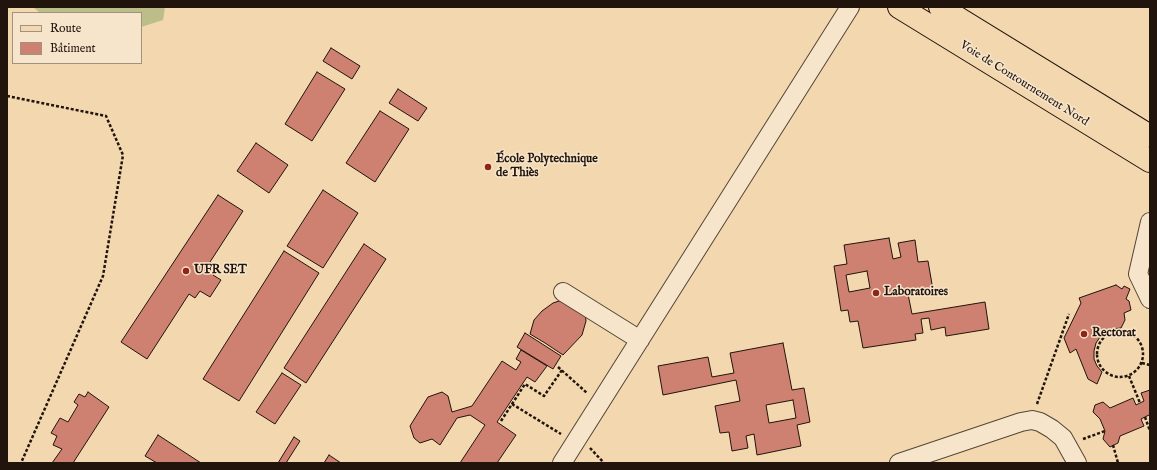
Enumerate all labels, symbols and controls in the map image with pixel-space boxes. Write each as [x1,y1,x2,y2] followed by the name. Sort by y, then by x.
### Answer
[12,12,142,64] legend
[50,21,81,36] text: Route
[957,38,1091,130] street label: Voie de Contournement Nord
[50,41,96,56] text: Bâtiment
[496,153,598,181] place label: École Polytechnique de Thiès
[483,162,493,172] marker: École Polytechnique de Thiès
[194,264,247,278] place label: UFR SET
[181,266,191,276] marker: UFR SET
[884,286,948,300] place label: Laboratoires
[871,288,881,298] marker: Laboratoires
[1092,327,1136,341] place label: Rectorat
[1079,329,1089,339] marker: Rectorat

